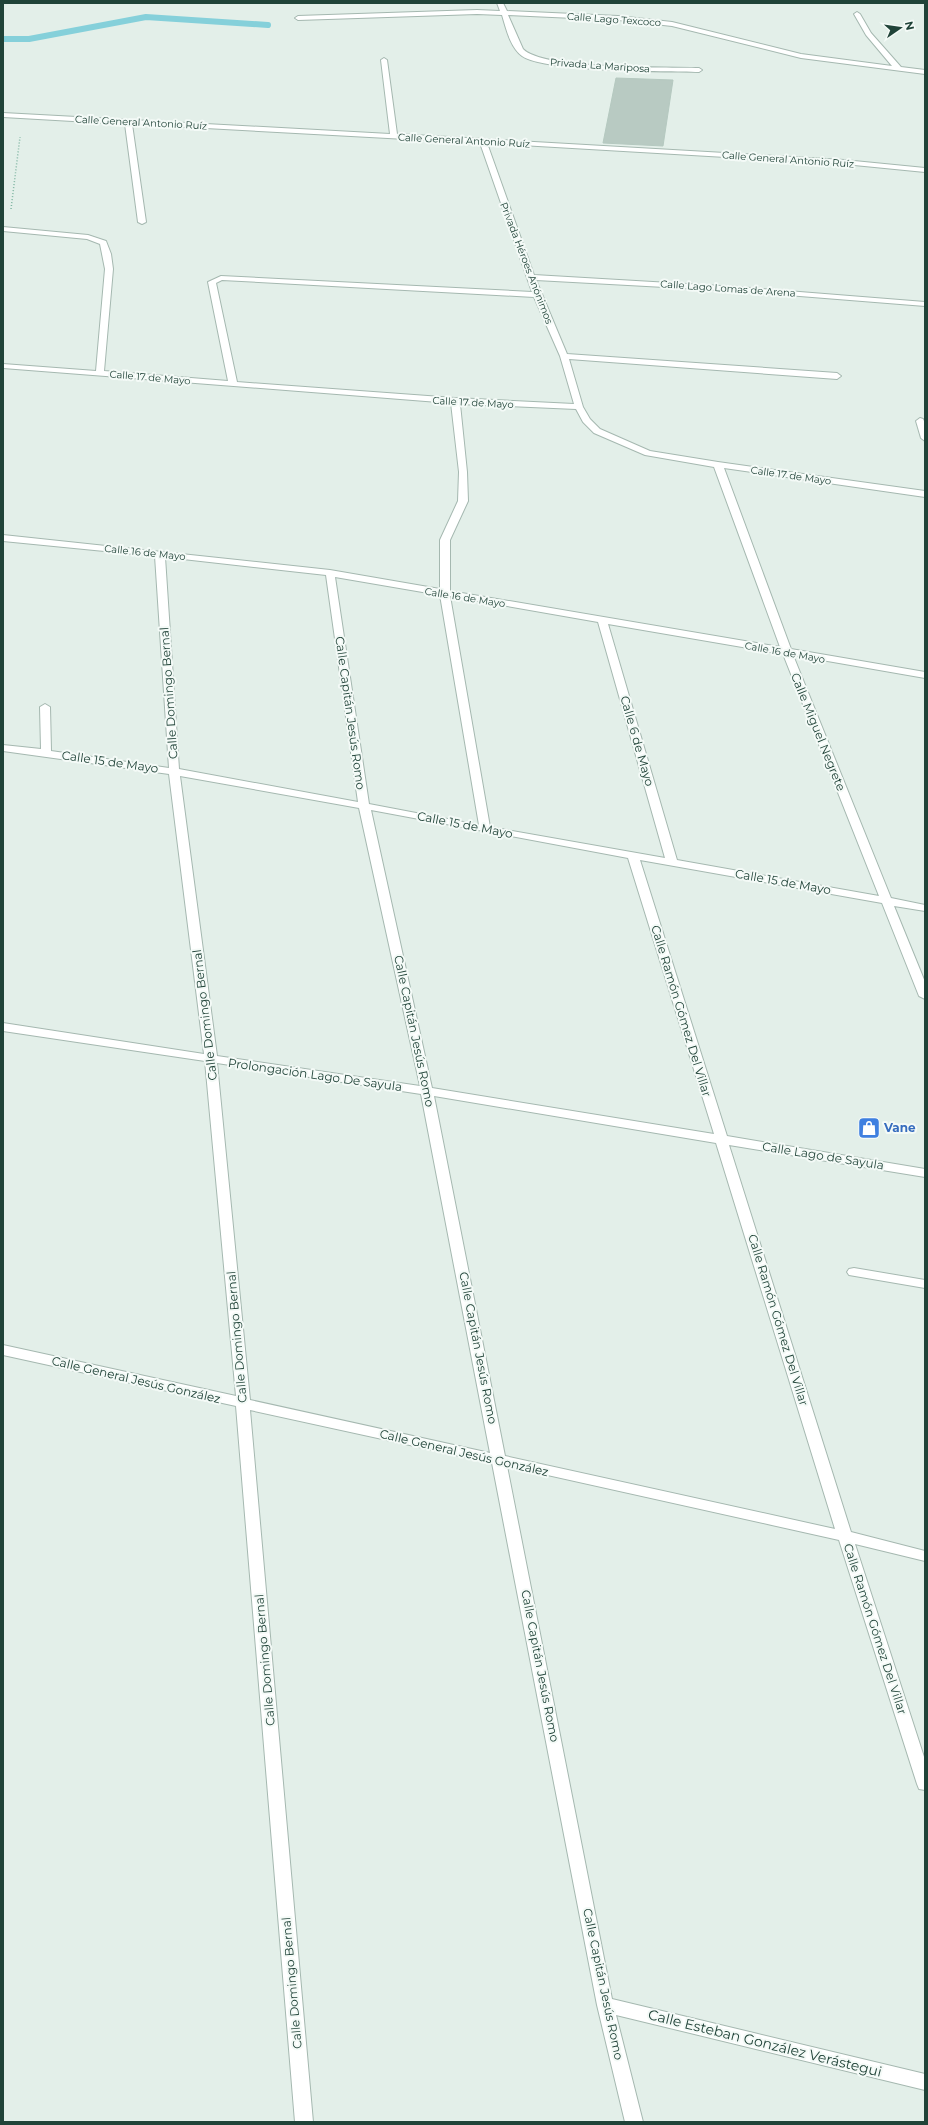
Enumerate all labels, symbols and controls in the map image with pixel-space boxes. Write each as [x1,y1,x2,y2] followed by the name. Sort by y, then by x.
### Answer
[880,8,920,48] north arrow
[566,10,661,29] street label: Calle Lago Texcoco
[902,20,918,32] text: N
[549,56,650,75] street label: Privada La Mariposa
[74,113,207,132] street label: Calle General Antonio Ruíz
[397,131,530,150] street label: Calle General Antonio Ruíz
[721,148,855,171] street label: Calle General Antonio Ruíz
[497,201,556,326] street label: Privada Héroes Anónimos
[660,277,796,300] street label: Calle Lago Lomas de Arena
[109,367,191,388] street label: Calle 17 de Mayo
[432,394,514,411] street label: Calle 17 de Mayo
[750,463,832,488] street label: Calle 17 de Mayo
[104,542,186,563] street label: Calle 16 de Mayo
[424,585,506,610] street label: Calle 16 de Mayo
[156,627,181,759] street label: Calle Domingo Bernal
[332,635,369,791] street label: Calle Capitán Jesús Romo
[744,639,826,666] street label: Calle 16 de Mayo
[788,671,849,793] street label: Calle Miguel Negrete
[617,694,658,788] street label: Calle 6 de Mayo
[61,747,159,776] street label: Calle 15 de Mayo
[416,808,514,841] street label: Calle 15 de Mayo
[734,866,832,897] street label: Calle 15 de Mayo
[648,923,715,1099] street label: Calle Ramón Gómez Del Villar
[189,949,220,1082] street label: Calle Domingo Bernal
[391,954,438,1108] street label: Calle Capitán Jesús Romo
[227,1055,403,1094] street label: Prolongación Lago De Sayula
[856,1115,882,1141] shop icon: Vane
[883,1120,916,1135] place label: Vane
[761,1138,885,1173] street label: Calle Lago de Sayula
[745,1232,812,1408] street label: Calle Ramón Gómez Del Villar
[223,1271,250,1404] street label: Calle Domingo Bernal
[456,1271,501,1425] street label: Calle Capitán Jesús Romo
[50,1353,222,1406] street label: Calle General Jesús González
[378,1426,550,1479] street label: Calle General Jesús González
[841,1541,910,1716] street label: Calle Ramón Gómez Del Villar
[518,1589,563,1743] street label: Calle Capitán Jesús Romo
[251,1594,278,1727] street label: Calle Domingo Bernal
[580,1907,627,2061] street label: Calle Capitán Jesús Romo
[278,1917,305,2050] street label: Calle Domingo Bernal
[646,2005,884,2081] street label: Calle Esteban González Verástegui

